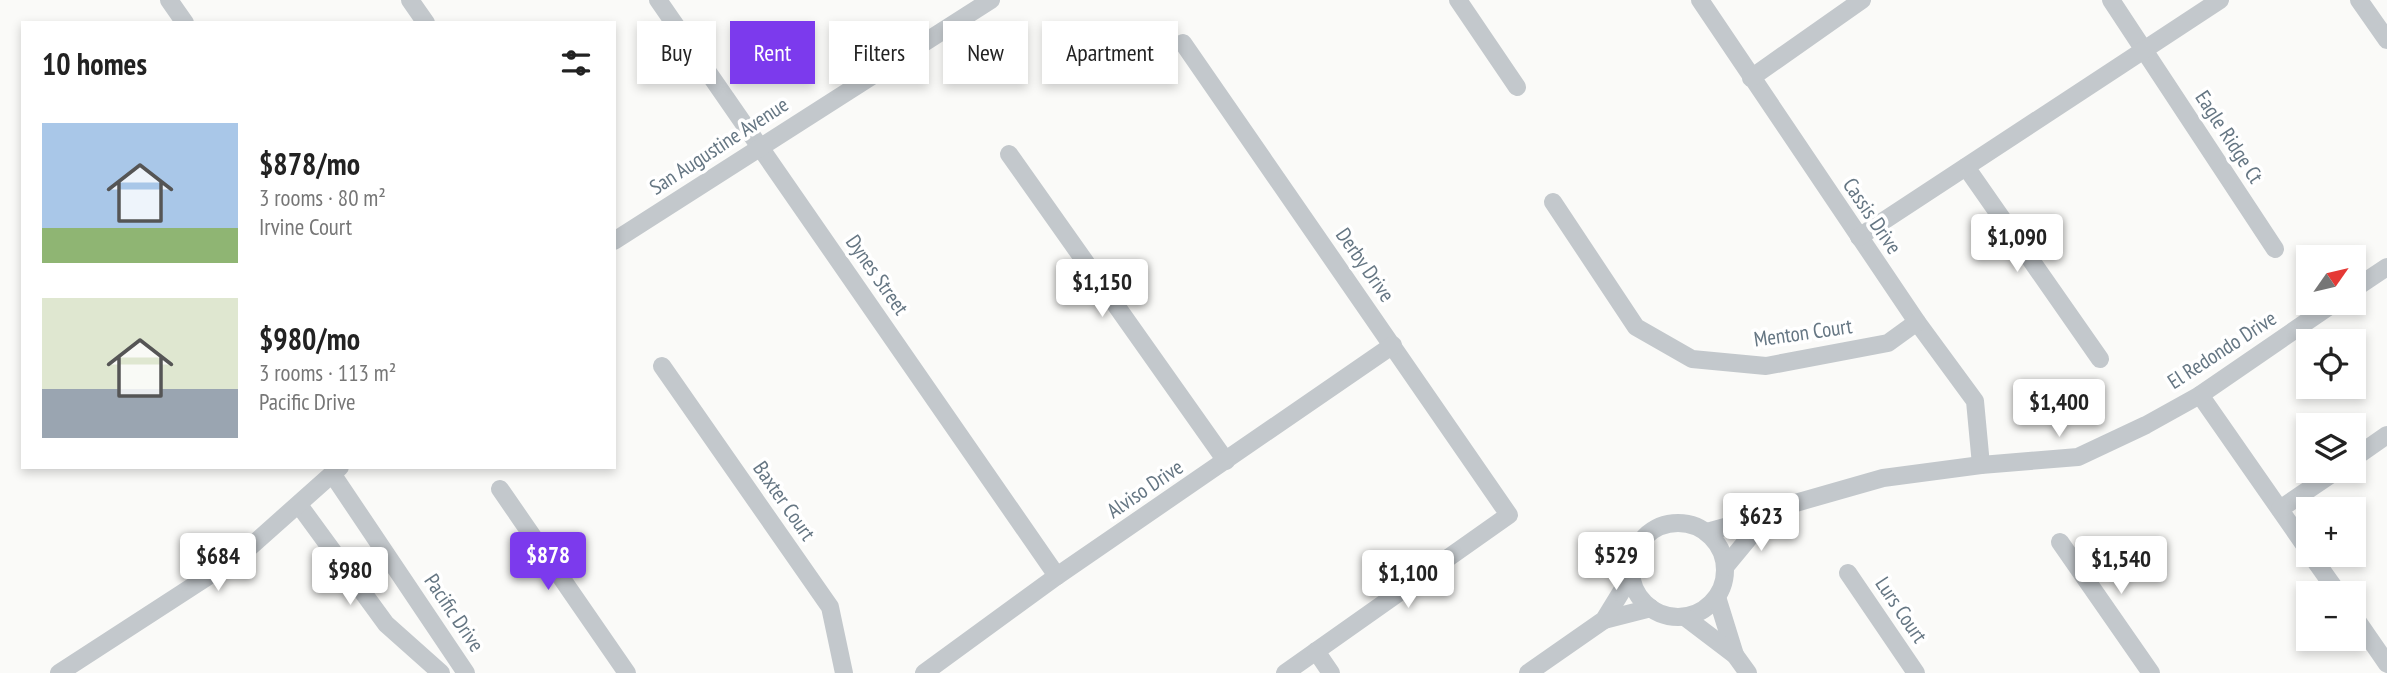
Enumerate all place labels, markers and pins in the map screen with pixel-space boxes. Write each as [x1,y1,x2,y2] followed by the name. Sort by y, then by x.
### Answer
[1960,215,2074,274] pin: $1,090
[1045,260,1159,319] pin: $1,150
[2002,380,2116,439] pin: $1,400
[1720,494,1802,553] pin: $623
[507,532,589,592] pin: $878
[1575,532,1657,592] pin: $529
[177,534,259,593] pin: $684
[2064,536,2178,596] pin: $1,540
[309,548,391,607] pin: $980
[1351,550,1465,610] pin: $1,100

